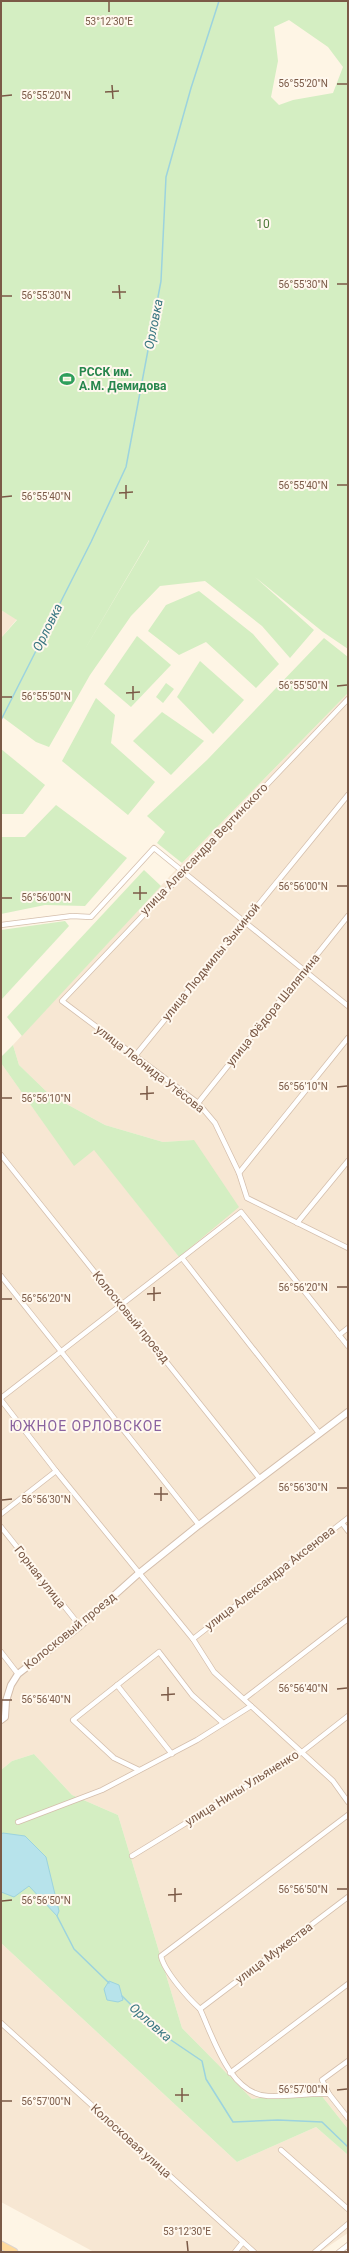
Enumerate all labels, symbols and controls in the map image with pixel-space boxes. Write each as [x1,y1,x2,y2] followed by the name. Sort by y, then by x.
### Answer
[85,16,133,27] text: 53°12'30"E
[278,78,328,89] text: 56°55'20"N
[21,90,71,101] text: 56°55'20"N
[256,217,270,231] park label: 10
[278,279,328,290] text: 56°55'30"N
[21,290,71,301] text: 56°55'30"N
[141,297,166,351] water label: Орловка
[79,365,167,393] place label: РССК им. А.М. Демидова
[58,370,76,388] sports icon: РССК им. А.М. Демидова
[278,480,328,491] text: 56°55'40"N
[21,491,71,502] text: 56°55'40"N
[30,601,65,653] water label: Орловка
[278,680,328,691] text: 56°55'50"N
[21,691,71,702] text: 56°55'50"N
[137,780,271,918] street label: улица Александра Вертинского
[278,881,328,892] text: 56°56'00"N
[21,892,71,903] text: 56°56'00"N
[159,900,263,1024] street label: улица Людмилы Зыкиной
[223,951,323,1069] street label: улица Фёдора Шаляпина
[93,1022,207,1116] street label: улица Леонида Утёсова
[278,1081,328,1092] text: 56°56'10"N
[21,1093,71,1104] text: 56°56'10"N
[90,1268,172,1366] street label: Колосковый проезд
[278,1282,328,1293] text: 56°56'20"N
[21,1293,71,1304] text: 56°56'20"N
[10,1418,162,1434] district label: ЮЖНОЕ ОРЛОВСКОЕ
[278,1482,328,1493] text: 56°56'30"N
[21,1494,71,1505] text: 56°56'30"N
[202,1523,338,1633] street label: улица Александра Аксенова
[11,1543,69,1611] street label: Горная улица
[21,1590,119,1672] street label: Колосковый проезд
[278,1683,328,1694] text: 56°56'40"N
[21,1694,71,1705] text: 56°56'40"N
[183,1747,301,1829] street label: улица Нины Ульяненко
[278,1884,328,1895] text: 56°56'50"N
[21,1895,71,1906] text: 56°56'50"N
[233,1919,315,1987] street label: улица Мужества
[126,2000,175,2045] water label: Орловка
[278,2084,328,2095] text: 56°57'00"N
[21,2096,71,2107] text: 56°57'00"N
[88,2101,174,2181] street label: Колосковая улица
[163,2226,211,2237] text: 53°12'30"E

